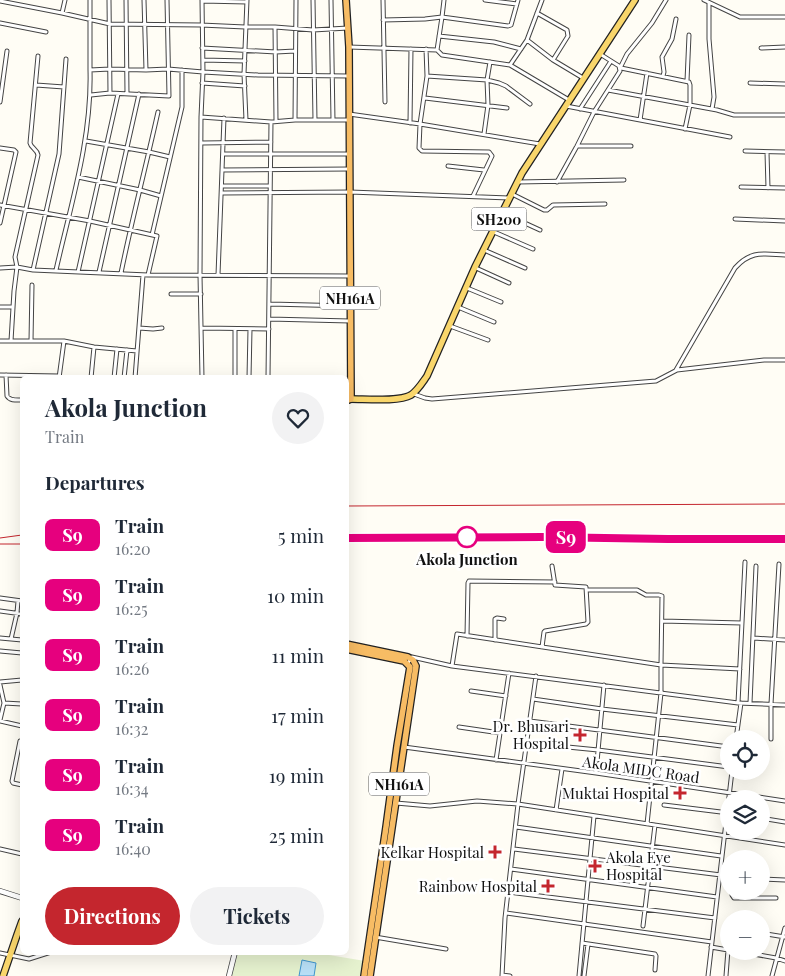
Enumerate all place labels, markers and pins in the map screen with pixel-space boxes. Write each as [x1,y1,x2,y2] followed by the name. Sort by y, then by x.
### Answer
[456,526,478,548] marker: Akola Junction
[415,549,518,569] place label: Akola Junction
[493,716,570,753] place label: Dr. Bhusari Hospital
[573,728,587,742] marker: Dr. Bhusari Hospital
[562,783,669,803] place label: Muktai Hospital
[673,786,687,800] marker: Muktai Hospital
[380,842,484,862] place label: Kelkar Hospital
[488,845,502,859] marker: Kelkar Hospital
[605,847,671,884] place label: Akola Eye Hospital
[588,859,602,873] marker: Akola Eye Hospital
[419,876,537,896] place label: Rainbow Hospital
[541,879,555,893] marker: Rainbow Hospital

